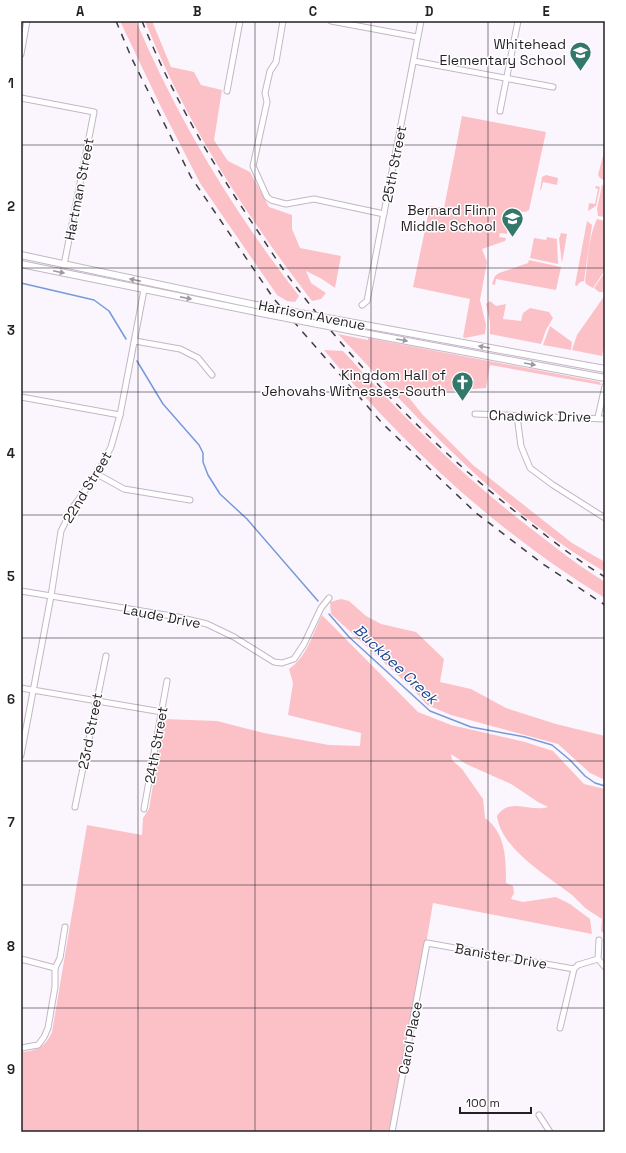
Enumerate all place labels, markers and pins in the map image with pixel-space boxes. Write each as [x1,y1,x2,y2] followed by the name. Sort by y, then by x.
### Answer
[440,35,566,69] place label: Whitehead Elementary School
[568,39,594,72] school or university icon: Whitehead Elementary School
[401,201,496,235] place label: Bernard Flinn Middle School
[499,205,525,238] school or university icon: Bernard Flinn Middle School
[261,366,446,400] place label: Kingdom Hall of Jehovahs Witnesses-South
[449,370,475,403] church icon: Kingdom Hall of Jehovahs Witnesses-South

